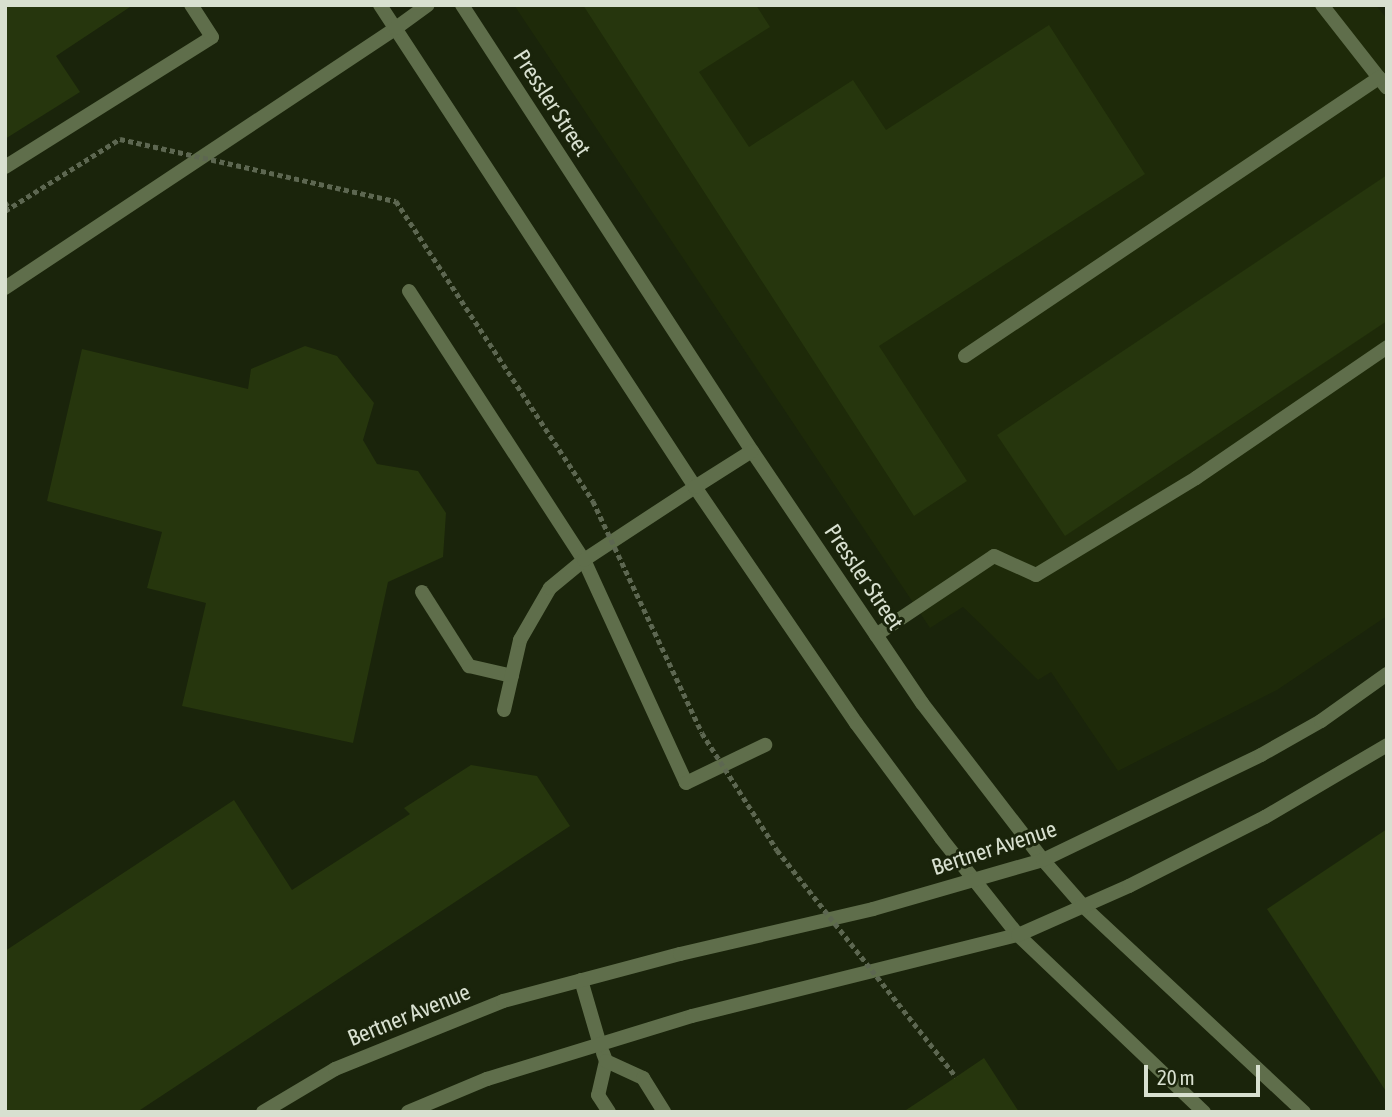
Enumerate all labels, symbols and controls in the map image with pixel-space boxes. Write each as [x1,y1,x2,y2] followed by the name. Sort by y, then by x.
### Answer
[507,45,597,161] street label: Pressler Street
[819,519,909,635] street label: Pressler Street
[928,815,1060,881] street label: Bertner Avenue
[344,978,474,1052] street label: Bertner Avenue
[1147,1050,1262,1094] scale bar
[1157,1065,1195,1089] text: 20 m

